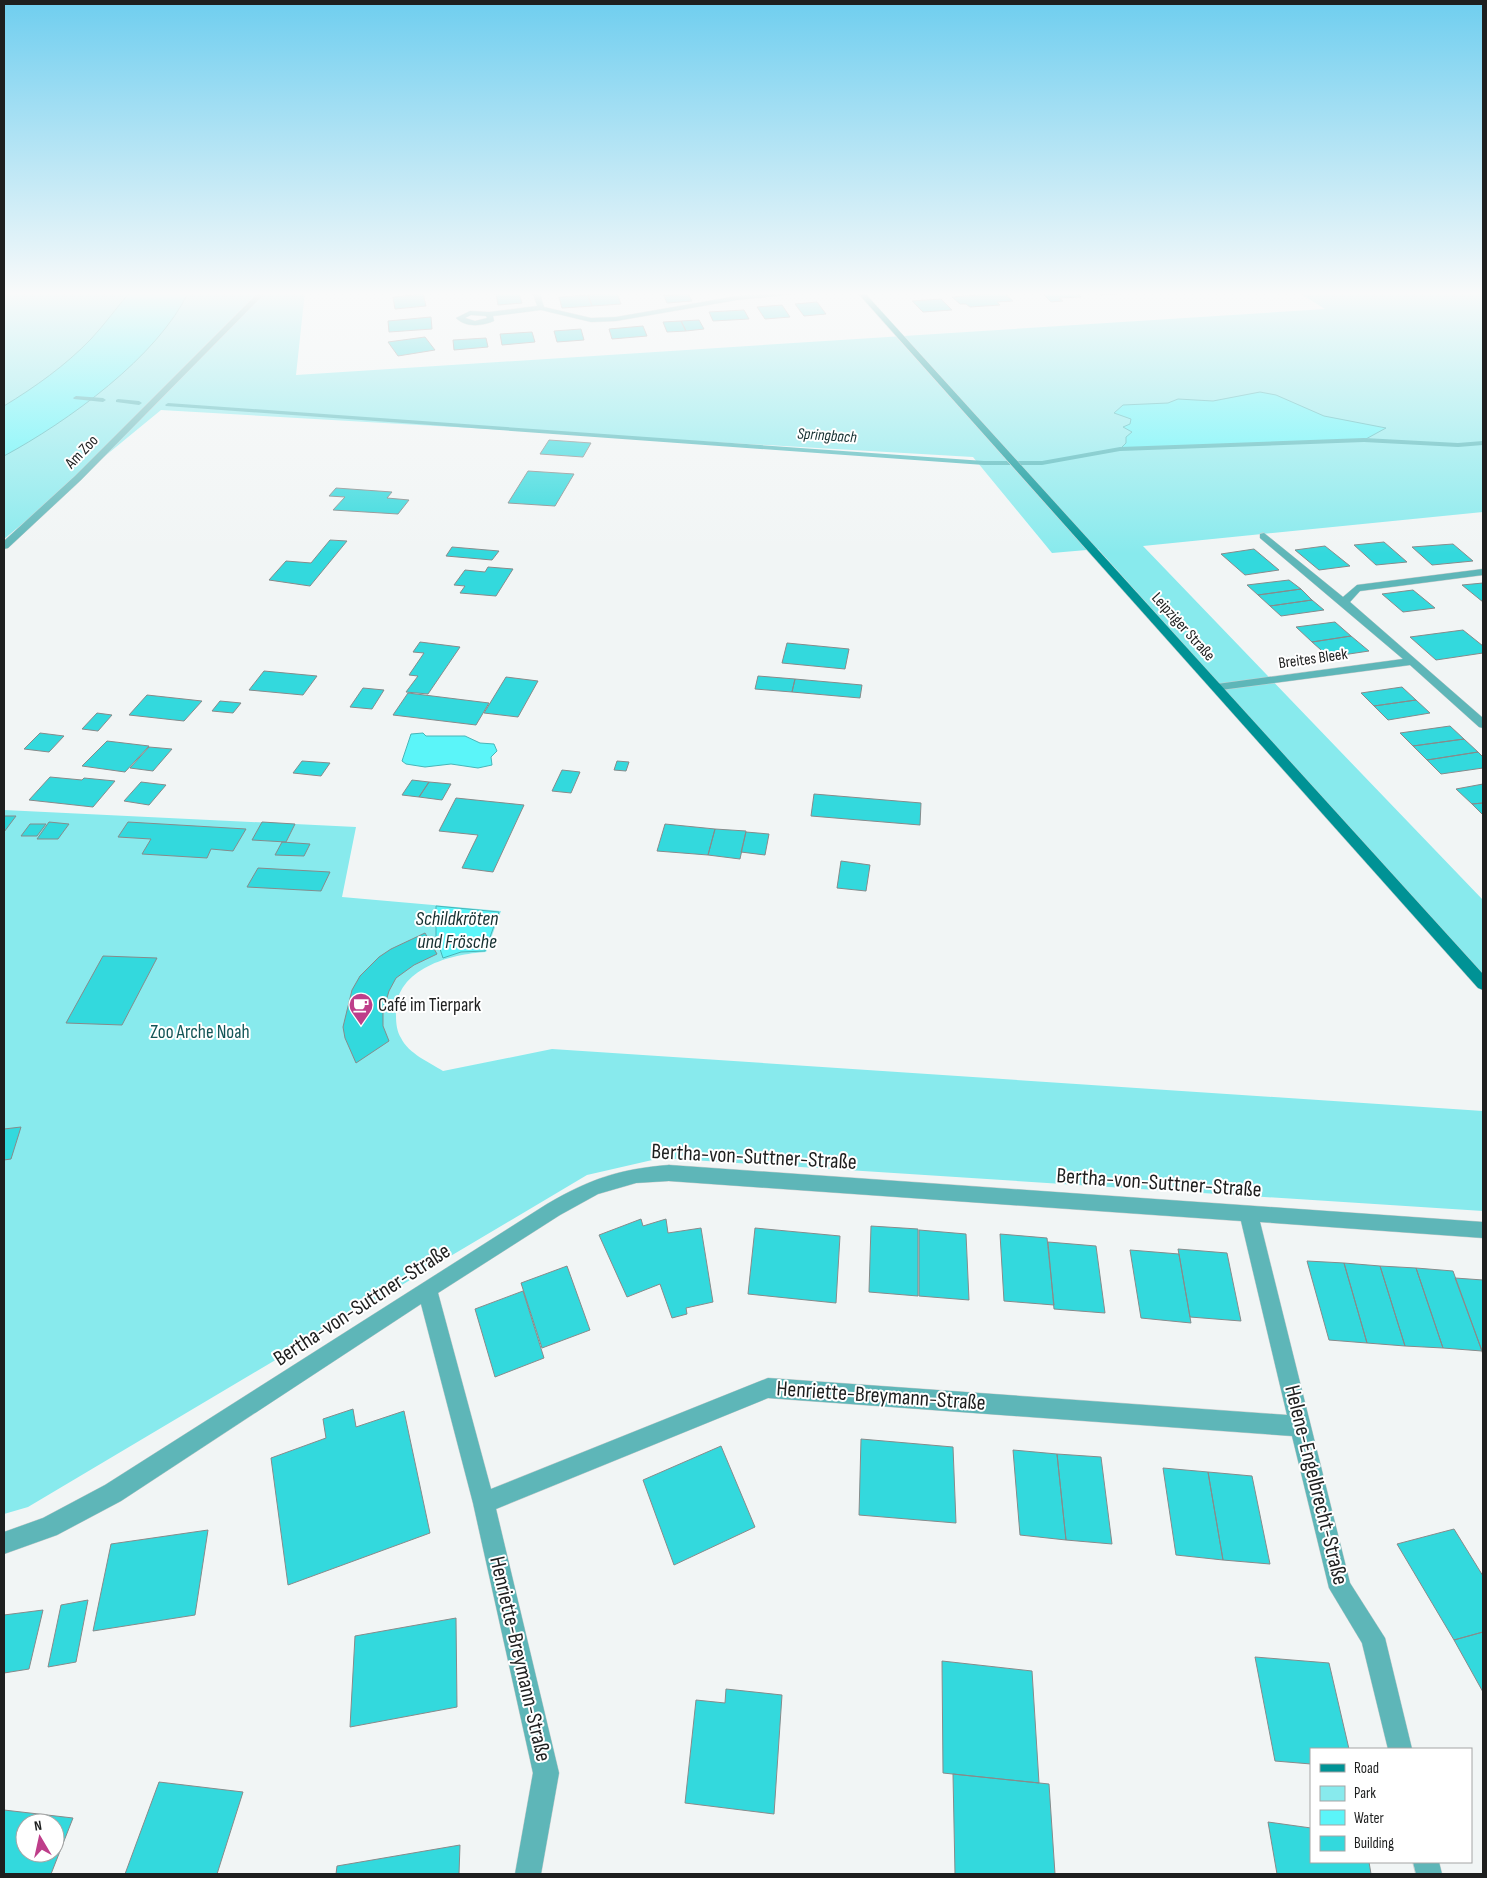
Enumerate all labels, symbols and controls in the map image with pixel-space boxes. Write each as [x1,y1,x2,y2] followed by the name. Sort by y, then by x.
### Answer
[797,424,858,448] water label: Springbach
[61,431,103,474] street label: Am Zoo
[1147,589,1219,665] street label: Leipziger Straße
[1277,645,1349,673] street label: Breites Bleek
[416,907,498,954] water label: Schildkröten und Frösche
[348,992,374,1026] cafe icon: Café im Tierpark
[378,994,482,1017] place label: Café im Tierpark
[150,1021,250,1044] park label: Zoo Arche Noah
[651,1138,857,1176] street label: Bertha-von-Suttner-Straße
[1056,1162,1262,1204] street label: Bertha-von-Suttner-Straße
[268,1238,456,1372] street label: Bertha-von-Suttner-Straße
[775,1375,987,1417] street label: Henriette-Breymann-Straße
[1278,1382,1354,1588] street label: Helene-Engelbrecht-Straße
[483,1554,557,1764] street label: Henriette-Breymann-Straße
[1310,1748,1472,1863] legend
[1354,1759,1379,1778] text: Road
[1354,1784,1376,1803] text: Park
[1354,1809,1385,1828] text: Water
[15,1813,65,1863] north arrow
[33,1817,43,1835] text: N
[1354,1834,1394,1853] text: Building

